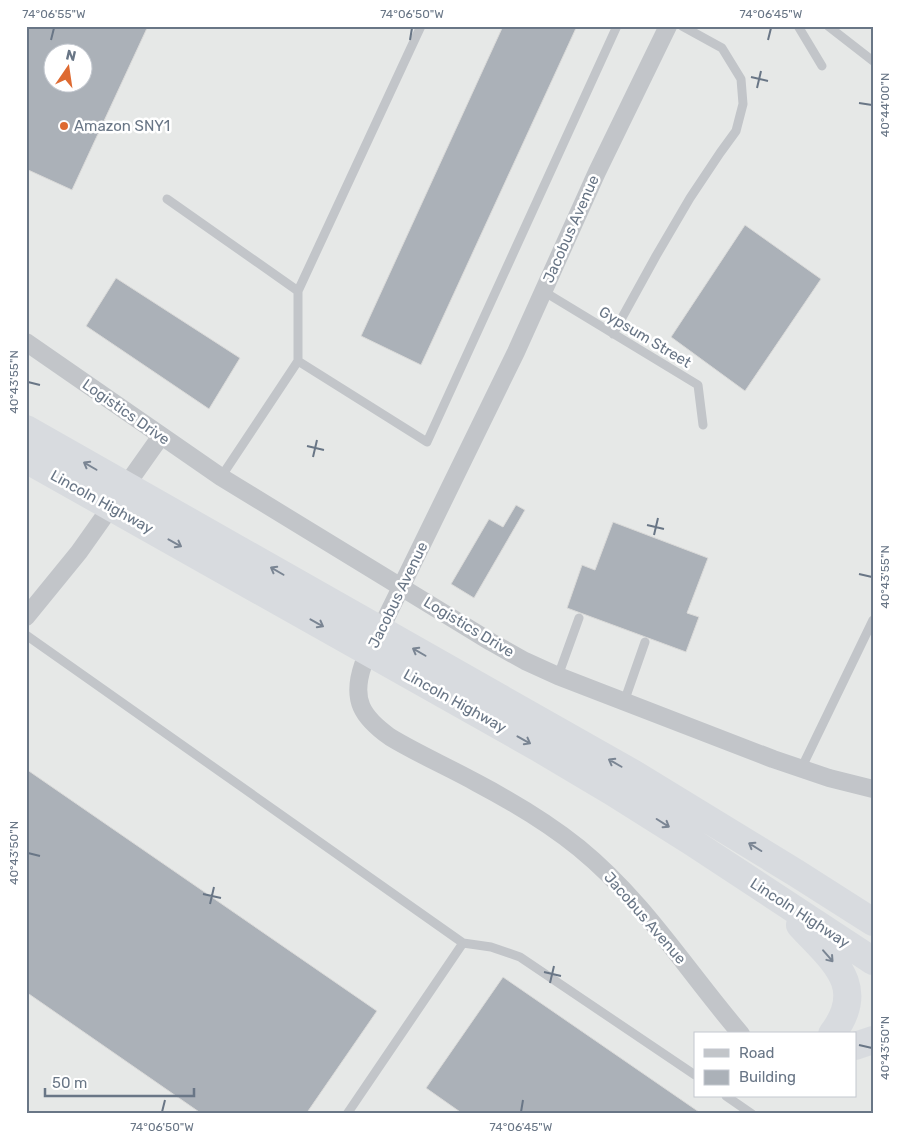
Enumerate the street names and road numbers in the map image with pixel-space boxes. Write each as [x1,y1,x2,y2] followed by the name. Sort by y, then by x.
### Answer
[539,172,603,286] street label: Jacobus Avenue
[596,302,695,372] street label: Gypsum Street
[79,375,173,449] street label: Logistics Drive
[47,466,157,538] street label: Lincoln Highway
[364,539,432,651] street label: Jacobus Avenue
[421,593,517,661] street label: Logistics Drive
[400,665,510,737] street label: Lincoln Highway
[600,868,690,968] street label: Jacobus Avenue
[747,874,853,952] street label: Lincoln Highway

